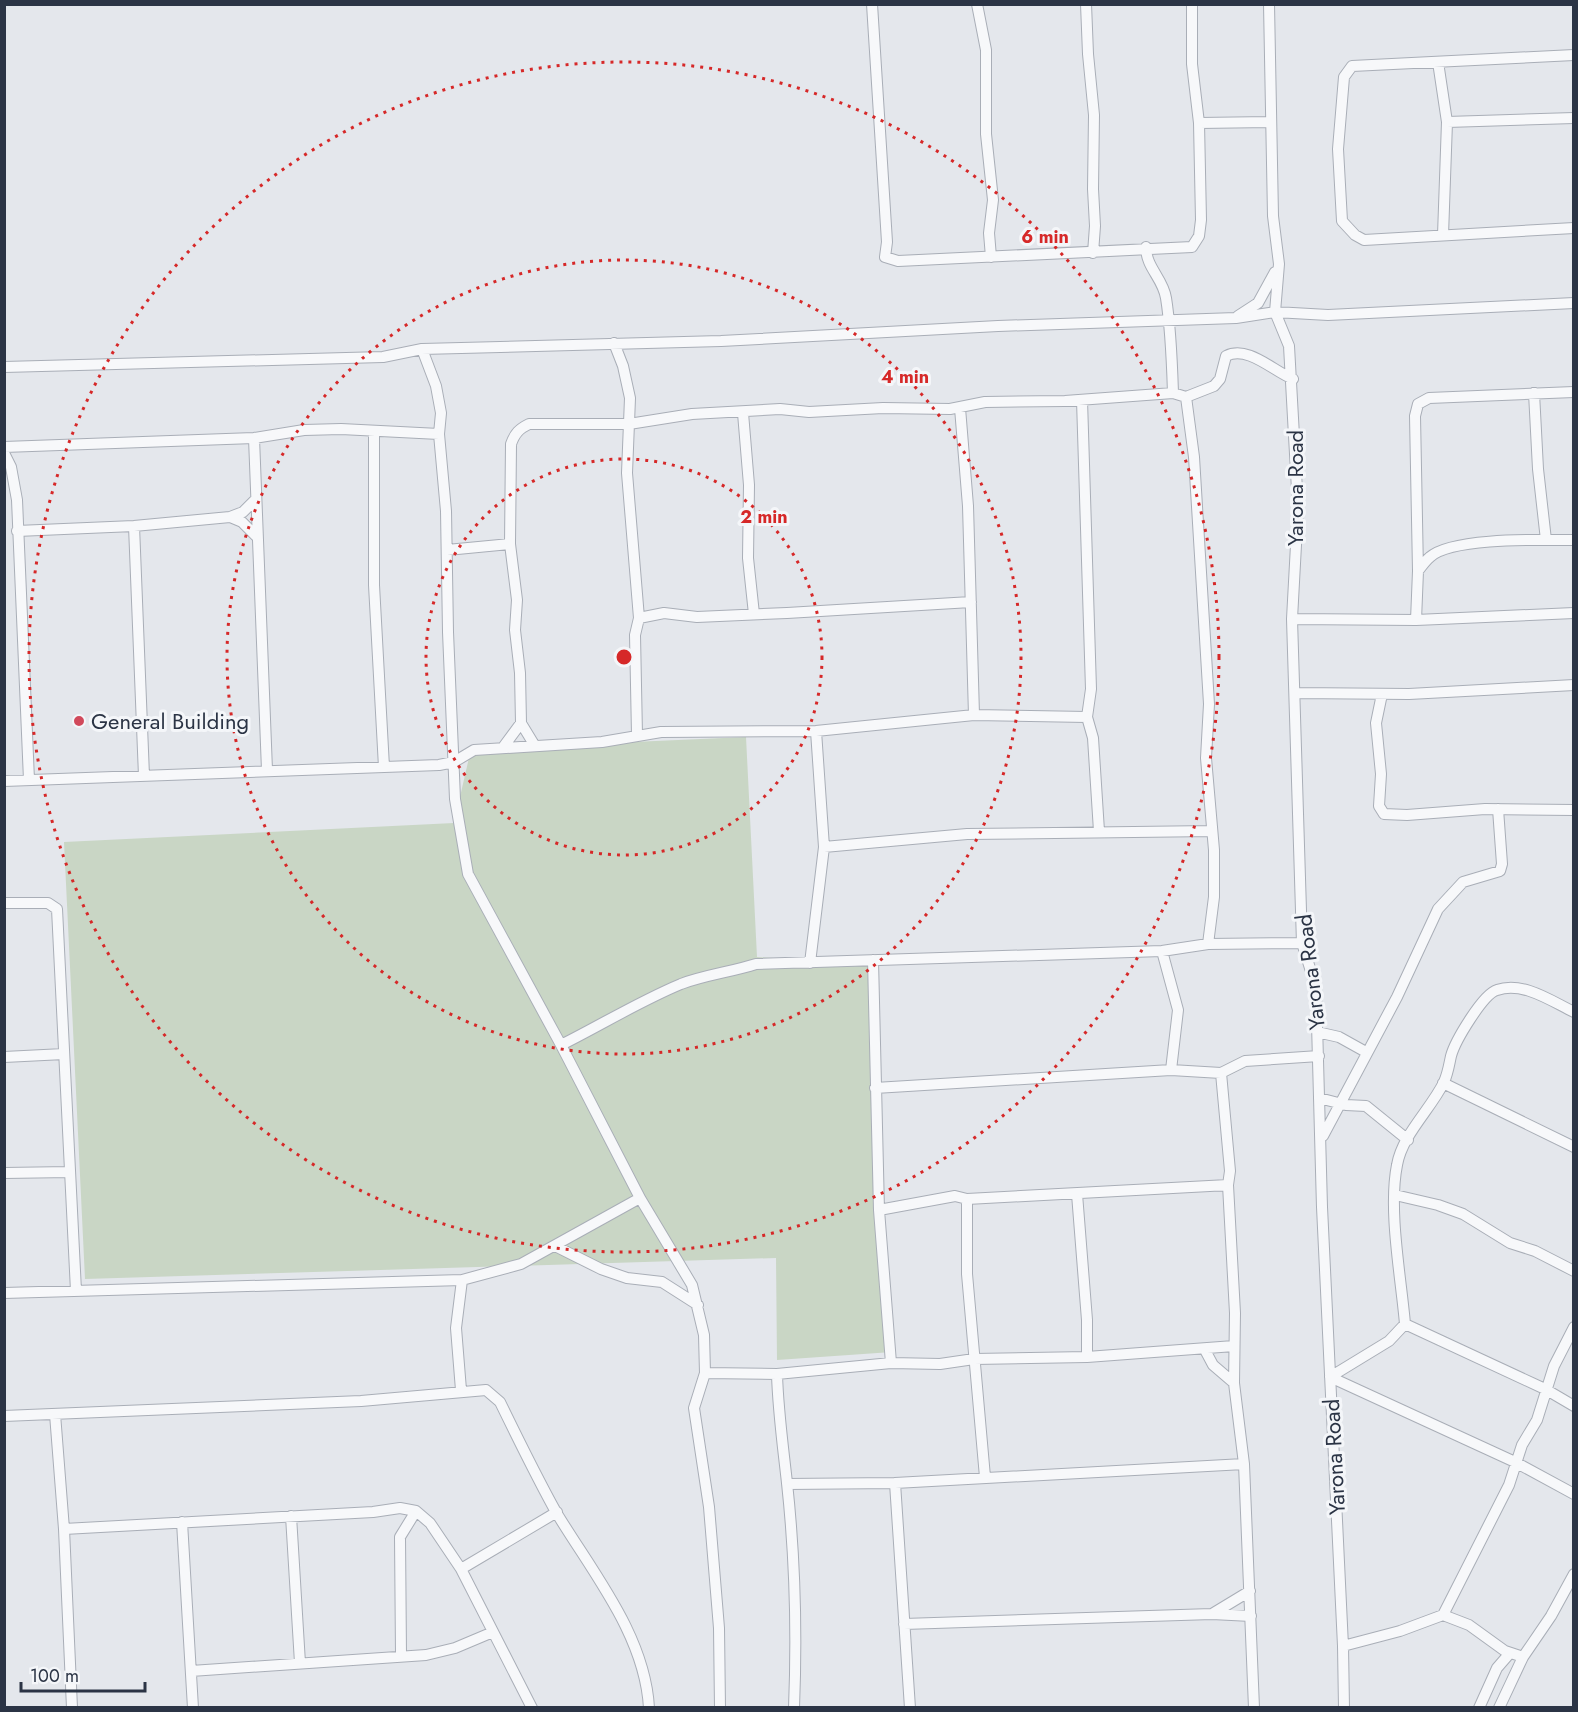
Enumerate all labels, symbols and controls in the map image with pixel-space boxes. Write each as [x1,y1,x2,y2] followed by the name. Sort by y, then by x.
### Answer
[1021,224,1069,250] text: 6 min
[881,364,929,390] text: 4 min
[1279,430,1311,546] street label: Yarona Road
[740,504,788,530] text: 2 min
[614,647,634,667] centre of rings
[91,705,249,737] place label: General Building
[72,714,86,728] marker: General Building
[1287,912,1333,1032] street label: Yarona Road
[1315,1398,1353,1516] street label: Yarona Road
[21,1655,146,1693] scale bar
[30,1663,79,1689] text: 100 m

